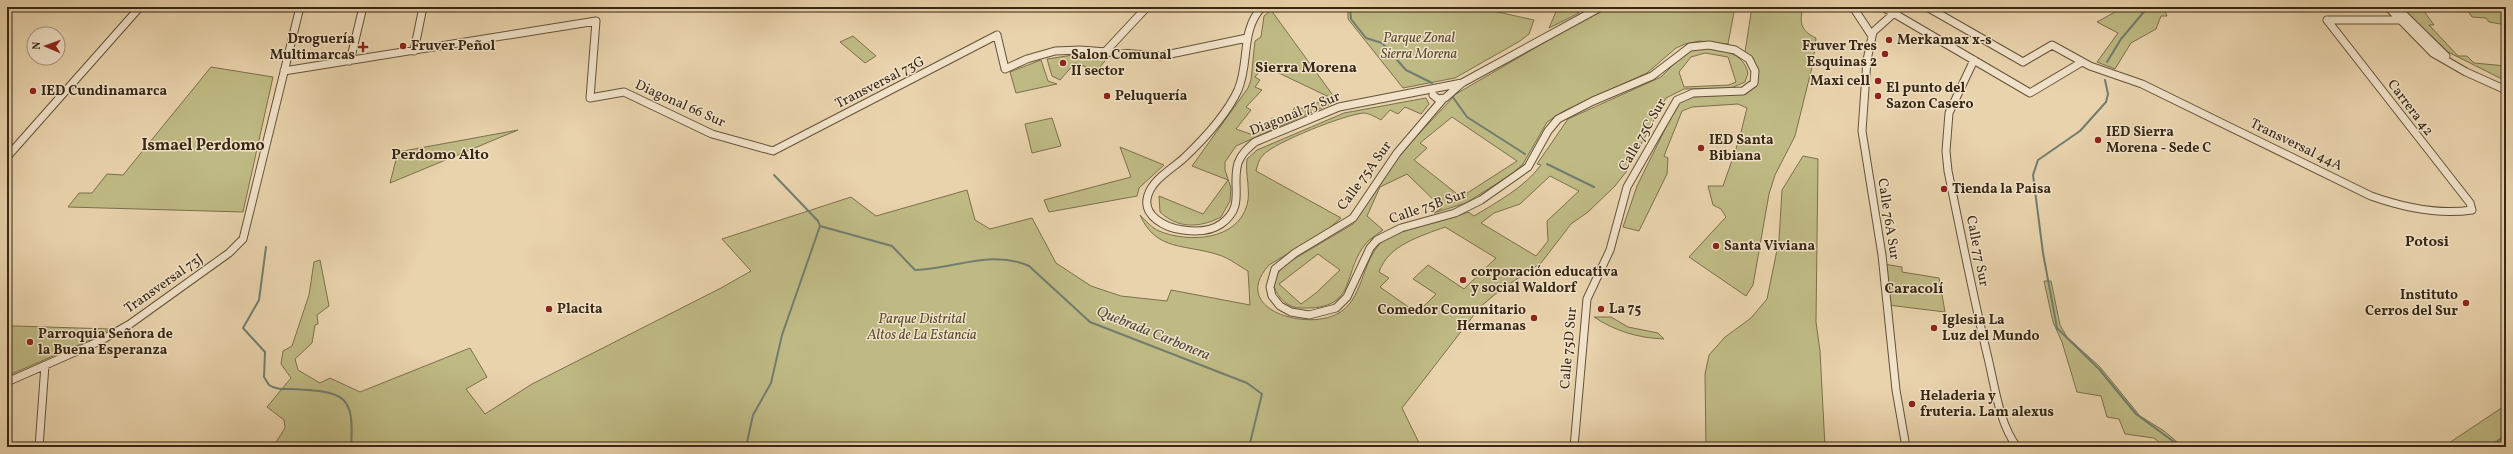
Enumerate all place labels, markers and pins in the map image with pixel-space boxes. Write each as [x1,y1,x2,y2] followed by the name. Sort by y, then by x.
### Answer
[270,30,355,65] place label: Droguería Multimarcas
[1897,31,1992,50] place label: Merkamax x-s
[1884,35,1894,45] marker: Merkamax x-s
[411,37,495,56] place label: Fruver Peñol
[1802,37,1877,72] place label: Fruver Tres Esquinas 2
[398,41,408,51] marker: Fruver Peñol
[358,42,368,52] marker: Droguería Multimarcas
[1071,46,1172,81] place label: Salon Comunal II sector
[1880,49,1890,59] marker: Fruver Tres Esquinas 2
[1058,58,1068,68] marker: Salon Comunal II sector
[1810,72,1870,91] place label: Maxi cell
[1873,76,1883,86] marker: Maxi cell
[1886,79,1973,114] place label: El punto del Sazon Casero
[41,82,167,101] place label: IED Cundinamarca
[28,86,38,96] marker: IED Cundinamarca
[1115,87,1188,106] place label: Peluquería
[1102,91,1112,101] marker: Peluquería
[1873,91,1883,101] marker: El punto del Sazon Casero
[2106,123,2211,158] place label: IED Sierra Morena - Sede C
[1709,131,1774,166] place label: IED Santa Bibiana
[2093,135,2103,145] marker: IED Sierra Morena - Sede C
[1696,143,1706,153] marker: IED Santa Bibiana
[1952,180,2052,199] place label: Tienda la Paisa
[1939,184,1949,194] marker: Tienda la Paisa
[1724,237,1816,256] place label: Santa Viviana
[1711,241,1721,251] marker: Santa Viviana
[1471,263,1618,298] place label: corporación educativa y social Waldorf
[1458,275,1468,285] marker: corporación educativa y social Waldorf
[2365,286,2458,321] place label: Instituto Cerros del Sur
[2461,298,2471,308] marker: Instituto Cerros del Sur
[557,300,603,319] place label: Placita
[1609,300,1642,319] place label: La 75
[1377,301,1526,336] place label: Comedor Comunitario Hermanas
[544,304,554,314] marker: Placita
[1596,304,1606,314] marker: La 75
[1942,311,2039,346] place label: Iglesia La Luz del Mundo
[1529,313,1539,323] marker: Comedor Comunitario Hermanas
[1929,323,1939,333] marker: Iglesia La Luz del Mundo
[38,325,173,360] place label: Parroquia Señora de la Buena Esperanza
[25,337,35,347] marker: Parroquia Señora de la Buena Esperanza
[1920,387,2054,422] place label: Heladeria y fruteria. Lam alexus
[1907,399,1917,409] marker: Heladeria y fruteria. Lam alexus

